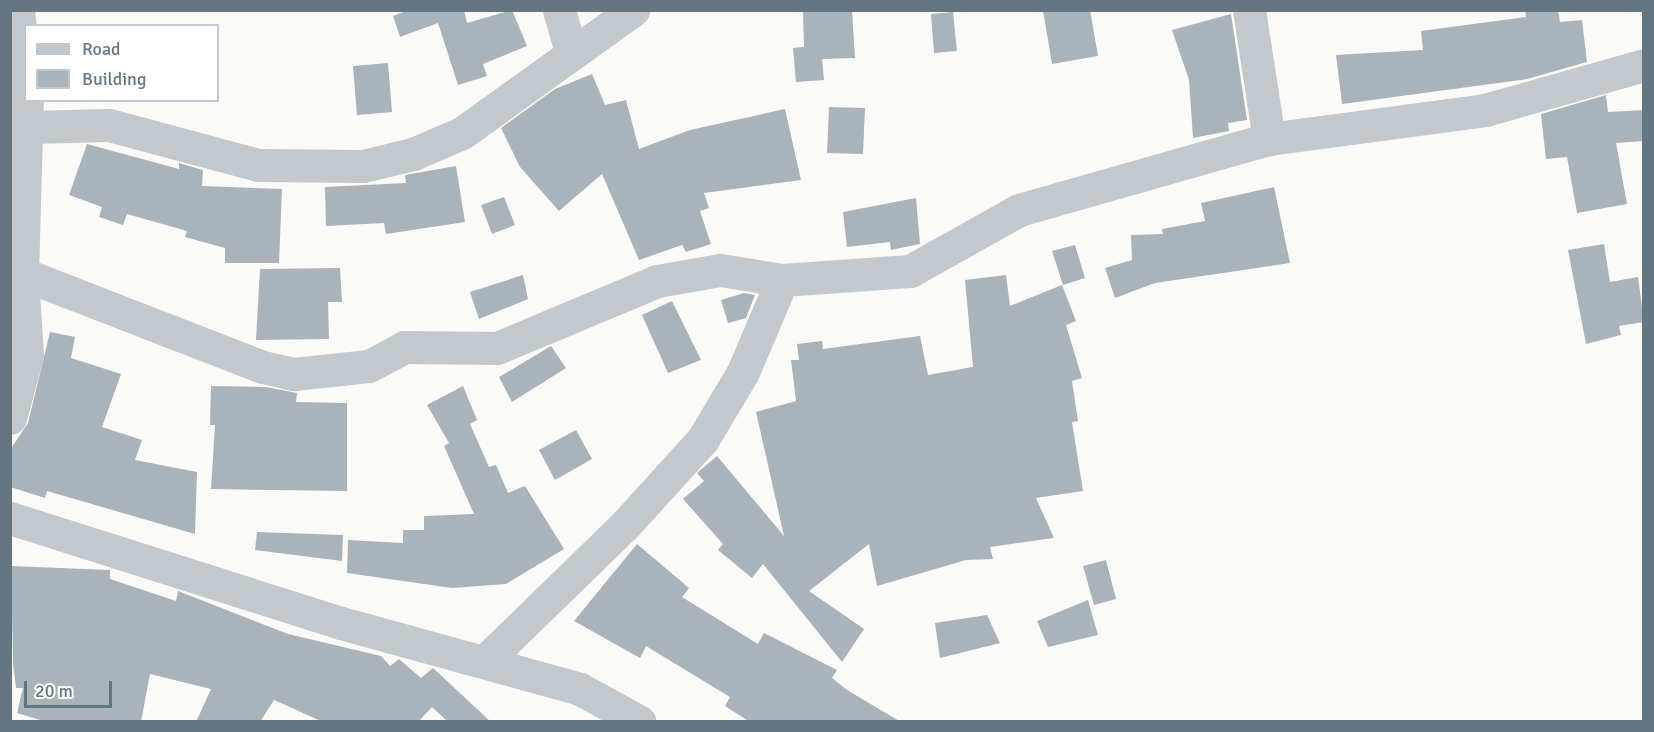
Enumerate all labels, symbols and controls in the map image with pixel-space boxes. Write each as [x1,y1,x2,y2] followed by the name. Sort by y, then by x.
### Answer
[24,24,219,102] legend
[82,38,121,60] text: Road
[82,68,146,90] text: Building
[27,669,116,707] scale bar
[35,680,73,702] text: 20 m

